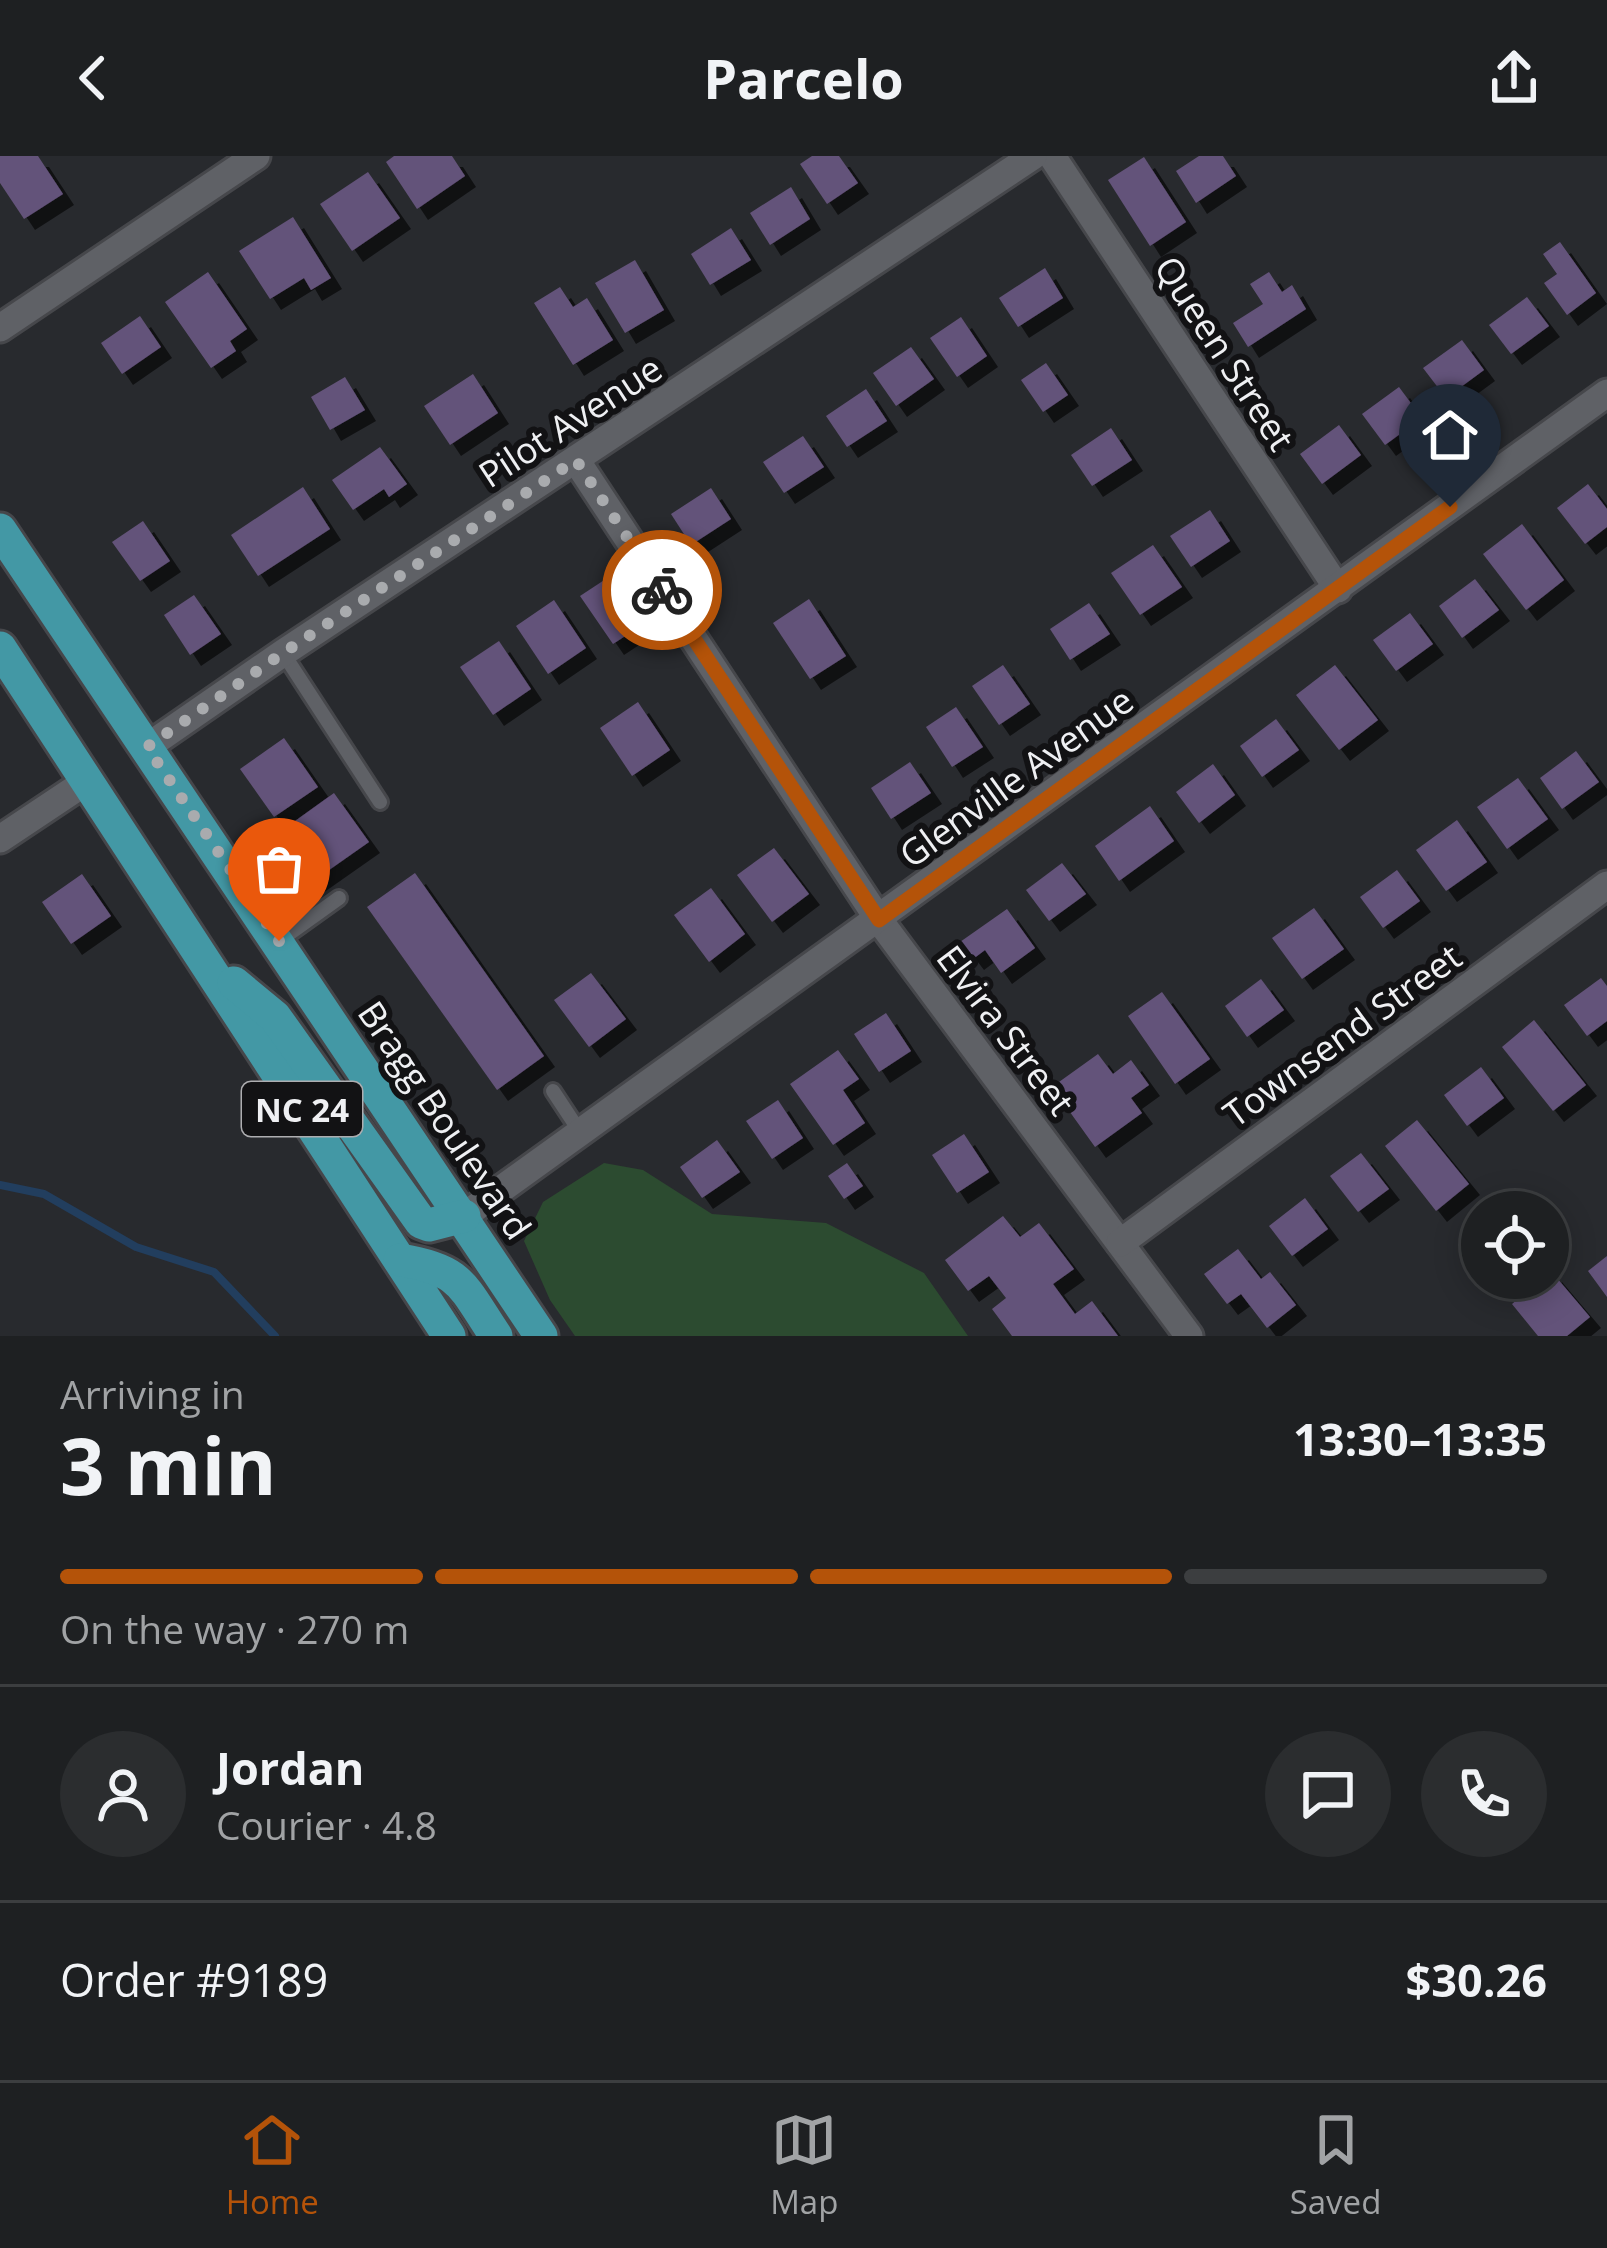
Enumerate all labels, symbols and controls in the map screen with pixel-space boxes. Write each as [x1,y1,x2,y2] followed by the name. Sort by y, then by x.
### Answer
[703,41,904,115] text: Parcelo
[60,45,126,111] icon: back
[1481,45,1547,111] icon: share
[1144,246,1306,460] street label: Queen Street
[469,344,671,498] street label: Pilot Avenue
[1399,384,1501,507] pin
[1417,402,1483,468] icon: home
[602,530,722,650] courier
[629,557,695,623] icon: bike
[889,676,1143,878] street label: Glenville Avenue
[228,818,330,941] pin
[246,836,312,902] icon: bag
[1213,932,1471,1138] street label: Townsend Street
[926,935,1086,1125] street label: Elvira Street
[347,991,543,1249] street label: Bragg Boulevard
[242,1082,362,1136] road number: NC 24
[1461,1191,1569,1299] map controls
[1461,1191,1569,1299] button: locate
[60,1367,245,1420] text: Arriving in
[1293,1408,1547,1469] text: 13:30–13:35
[60,1412,277,1518] text: 3 min
[60,1602,409,1655] text: On the way · 270 m
[60,1731,186,1857] button: person
[1265,1731,1391,1857] button: chat
[1421,1731,1547,1857] button: phone
[216,1737,364,1798] text: Jordan
[216,1798,437,1851] text: Courier · 4.8
[60,1949,328,2010] text: Order #9189
[1406,1949,1547,2010] text: $30.26
[226,2107,319,2224] tab: Home
[770,2107,838,2224] tab: Map
[1290,2107,1381,2224] tab: Saved

